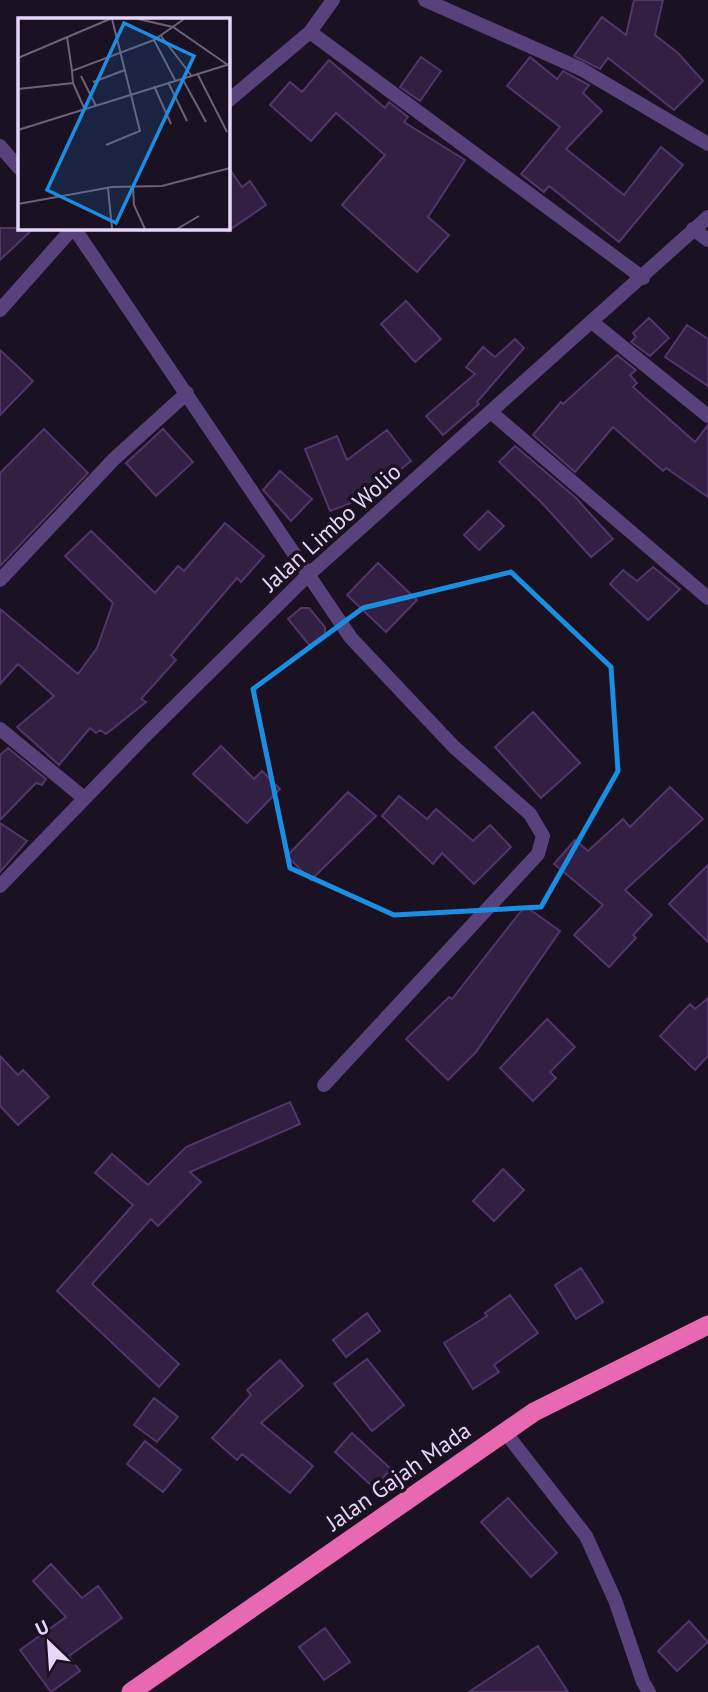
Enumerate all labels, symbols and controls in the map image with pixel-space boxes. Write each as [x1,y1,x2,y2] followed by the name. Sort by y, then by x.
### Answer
[18,18,229,229] inset map
[255,457,407,598] street label: Jalan Limbo Wolio
[319,1415,476,1537] street label: Jalan Gajah Mada
[14,1608,84,1678] north arrow
[31,1614,52,1641] text: U

